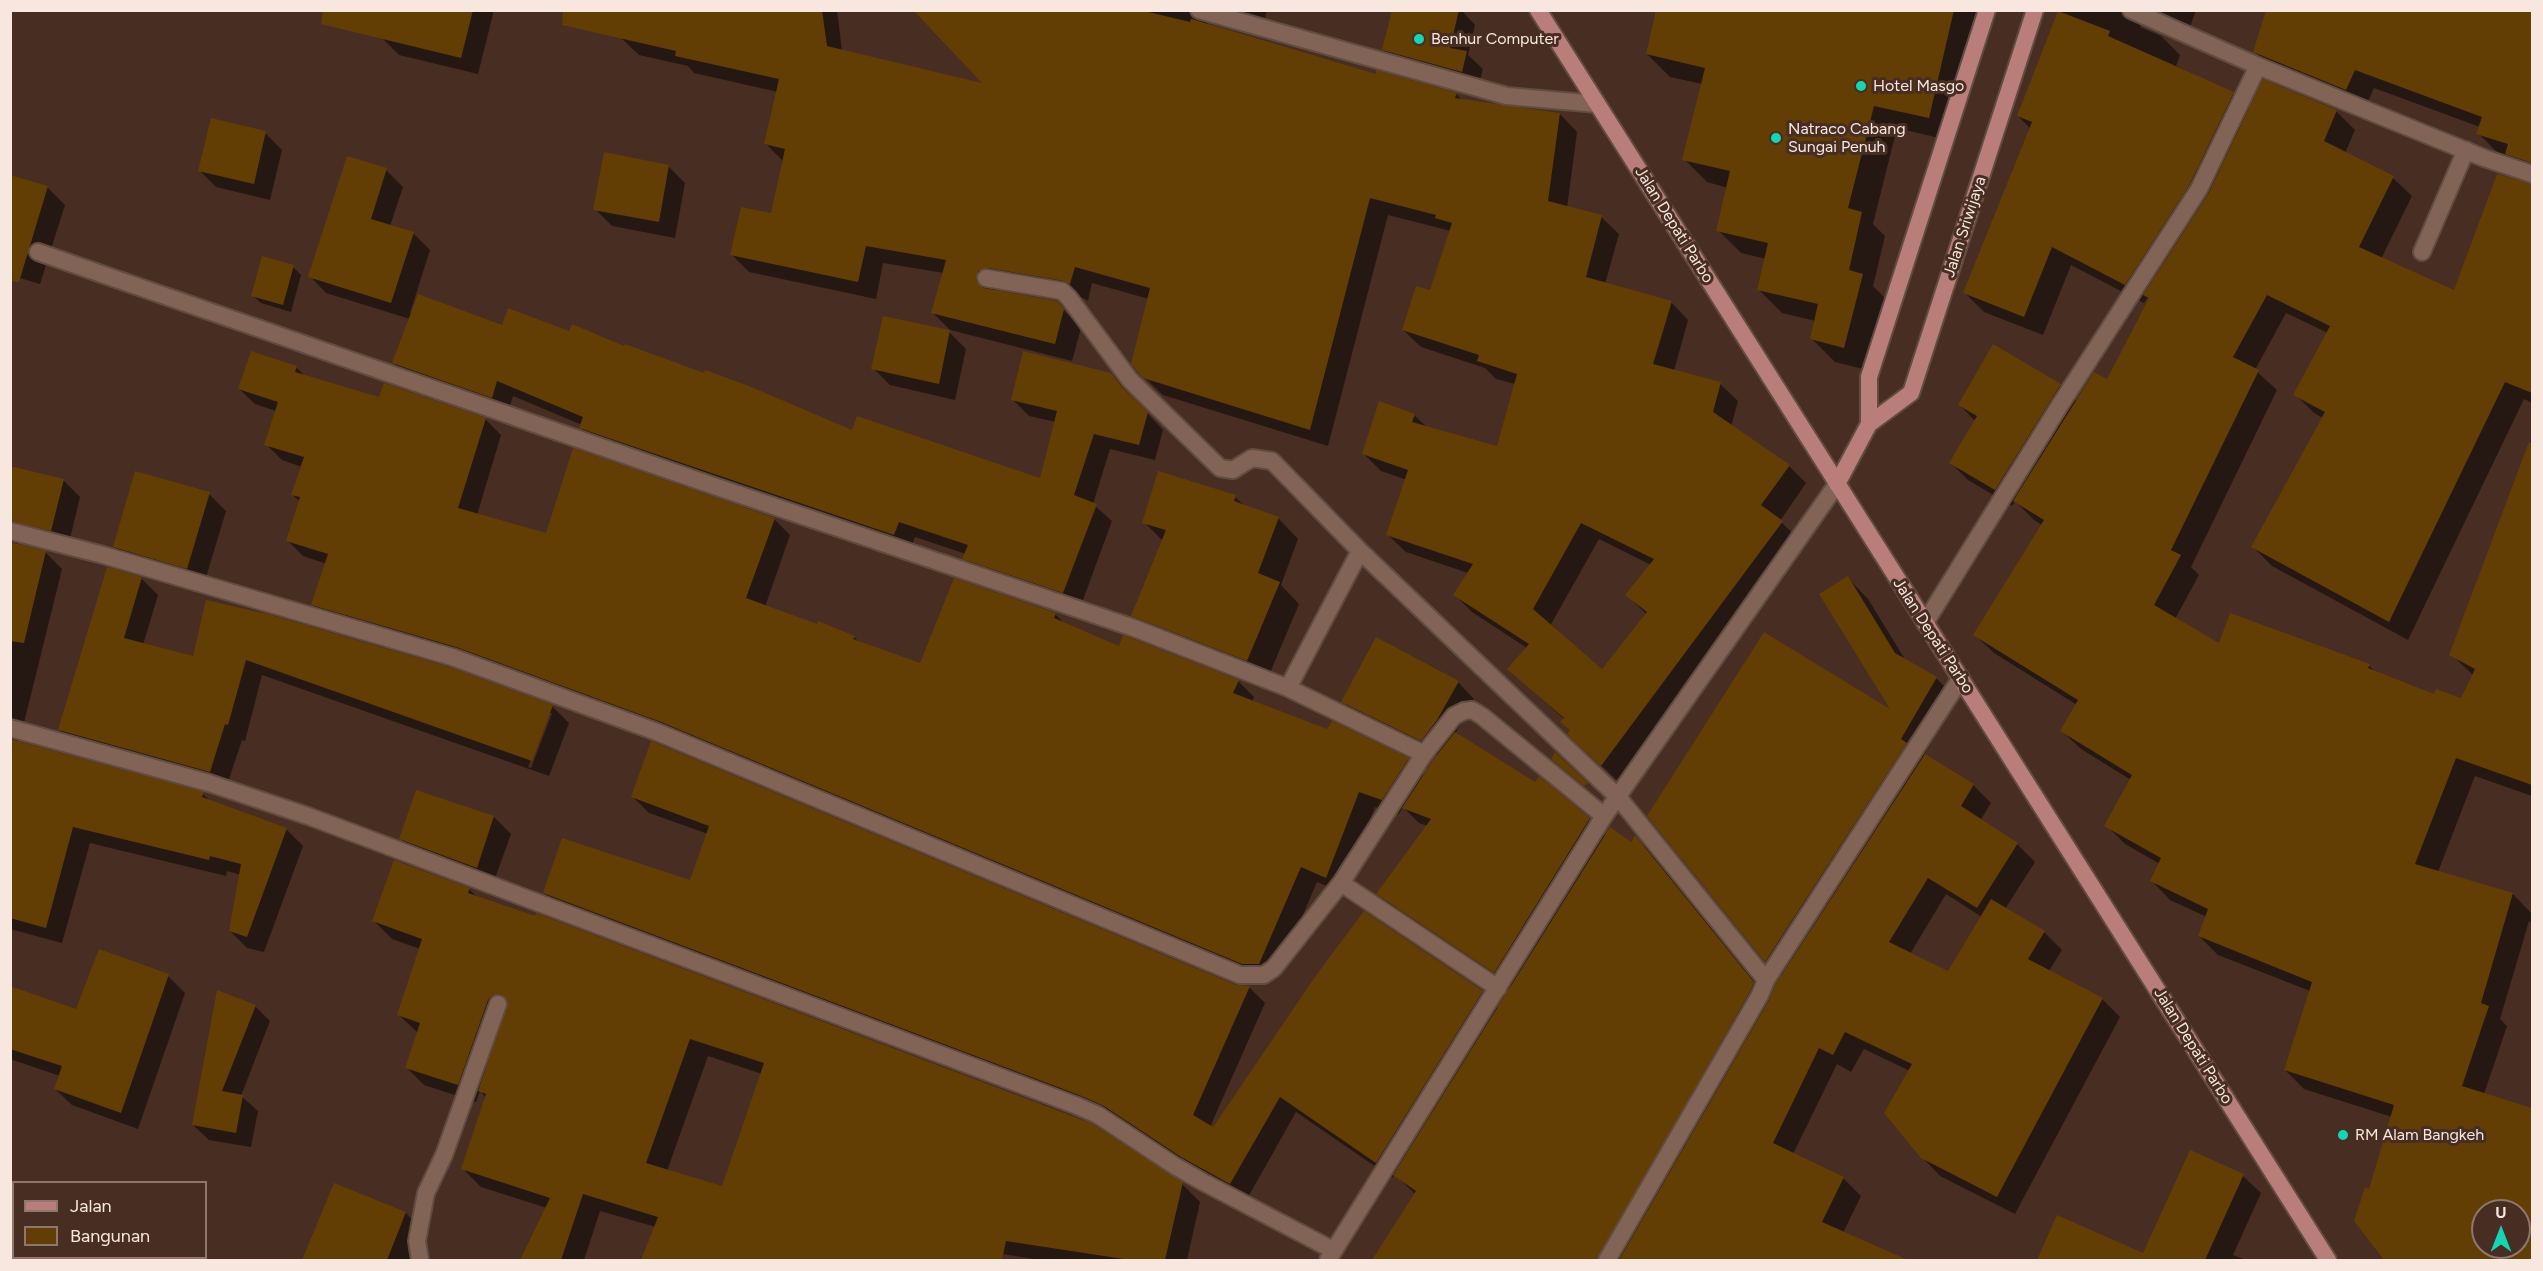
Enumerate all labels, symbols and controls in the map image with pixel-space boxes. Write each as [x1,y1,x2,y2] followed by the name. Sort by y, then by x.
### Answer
[1431,29,1559,49] place label: Benhur Computer
[1412,32,1426,46] marker: Benhur Computer
[1873,76,1964,96] place label: Hotel Masgo
[1854,79,1868,93] marker: Hotel Masgo
[1788,119,1906,157] place label: Natraco Cabang Sungai Penuh
[1769,131,1783,145] marker: Natraco Cabang Sungai Penuh
[1631,163,1717,287] street label: Jalan Depati Parbo
[1940,174,1990,280] street label: Jalan Sriwijaya
[1889,575,1977,697] street label: Jalan Depati Parbo
[2150,984,2236,1108] street label: Jalan Depati Parbo
[2355,1125,2484,1145] place label: RM Alam Bangkeh
[2336,1128,2350,1142] marker: RM Alam Bangkeh
[12,1181,207,1259] legend
[70,1195,112,1217] text: Jalan
[2471,1199,2531,1259] north arrow
[2495,1203,2507,1222] text: U
[70,1225,150,1247] text: Bangunan

